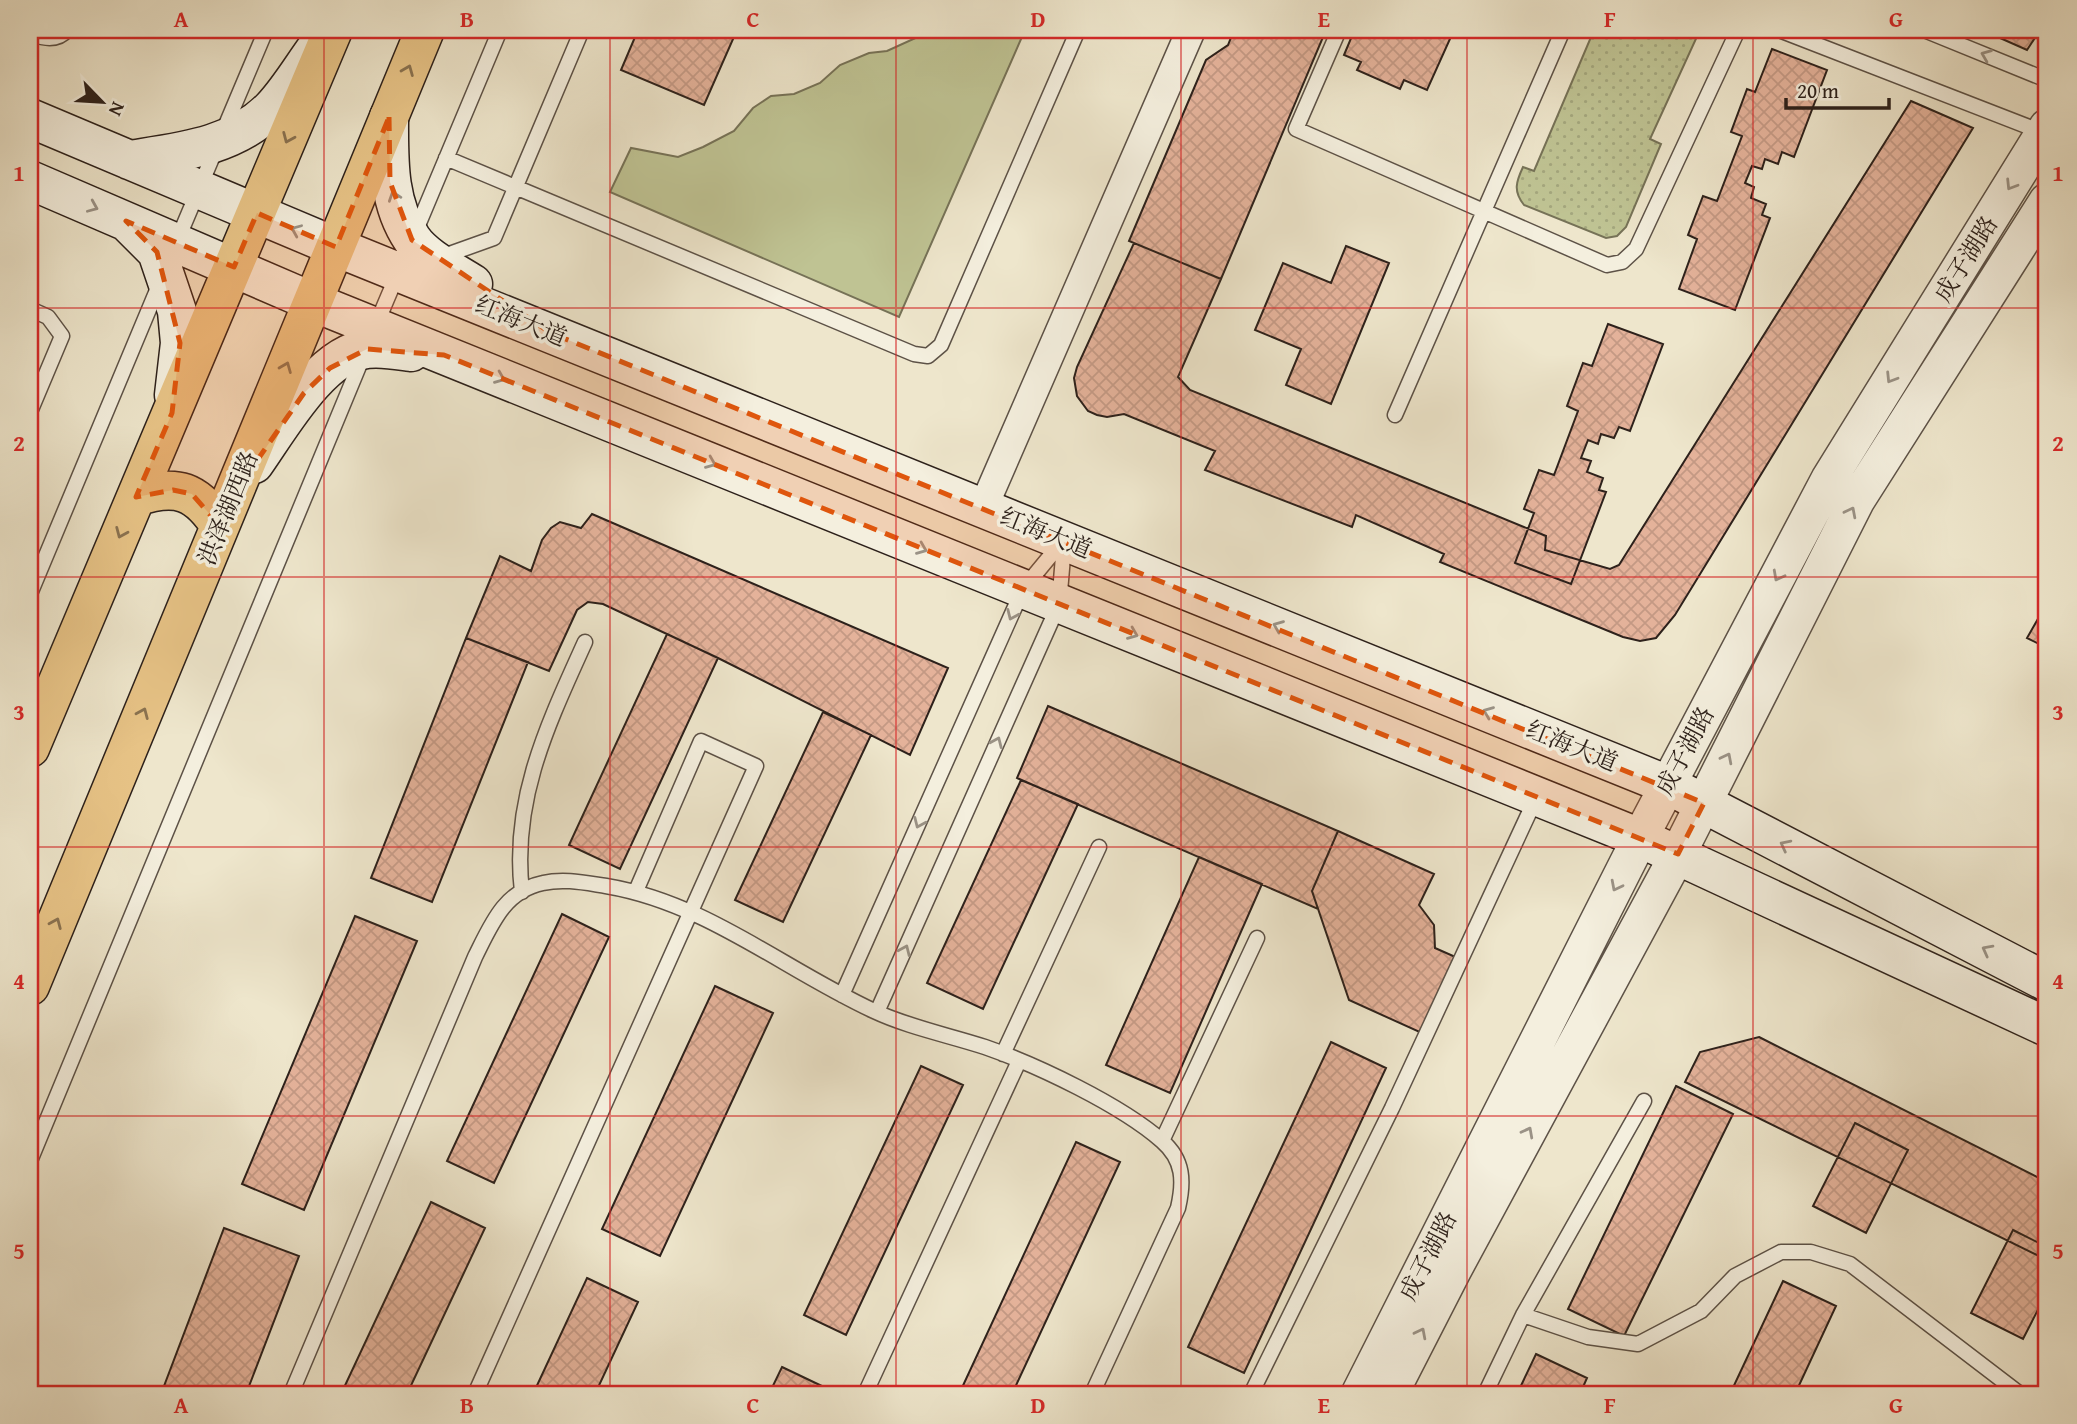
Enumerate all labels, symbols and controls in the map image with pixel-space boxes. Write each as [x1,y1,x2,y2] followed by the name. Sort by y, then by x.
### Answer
[174,2,189,35] text: A
[460,2,474,35] text: B
[746,2,760,35] text: C
[1031,2,1046,35] text: D
[1318,2,1330,35] text: E
[1604,2,1616,35] text: F
[1889,2,1903,35] text: G
[1980,49,1993,63] one-way arrow
[400,65,414,77] one-way arrow
[66,66,136,136] north arrow
[1786,66,1890,110] scale bar
[1797,75,1839,106] text: 20 m
[102,98,133,121] text: N
[282,131,296,143] one-way arrow
[13,156,25,189] text: 1
[2052,156,2064,189] text: 1
[2007,178,2020,191] one-way arrow
[388,191,402,203] one-way arrow
[86,198,98,212] one-way arrow
[1925,209,2006,309] street label: 成子湖路
[291,224,304,238] one-way arrow
[470,286,572,355] street label: 红海大道
[278,361,292,374] one-way arrow
[493,370,506,384] one-way arrow
[1886,371,1899,384] one-way arrow
[13,426,25,459] text: 2
[2052,426,2064,459] text: 2
[189,446,266,570] street label: 洪泽湖西路
[705,455,717,469] one-way arrow
[995,498,1097,567] street label: 红海大道
[1843,507,1857,519] one-way arrow
[115,525,129,538] one-way arrow
[916,540,928,554] one-way arrow
[1772,568,1786,581] one-way arrow
[1006,608,1020,620] one-way arrow
[1272,621,1284,635] one-way arrow
[1126,625,1138,639] one-way arrow
[13,695,25,728] text: 3
[2052,695,2064,728] text: 3
[1647,700,1723,801] street label: 成子湖路
[1483,706,1495,720] one-way arrow
[135,707,149,720] one-way arrow
[1521,711,1623,780] street label: 红海大道
[989,737,1003,749] one-way arrow
[1718,753,1732,766] one-way arrow
[913,816,927,828] one-way arrow
[1780,840,1792,853] one-way arrow
[1610,879,1624,891] one-way arrow
[48,918,62,930] one-way arrow
[897,945,911,957] one-way arrow
[1982,945,1994,959] one-way arrow
[13,964,25,997] text: 4
[2052,964,2064,997] text: 4
[1519,1127,1533,1140] one-way arrow
[1390,1205,1465,1306] street label: 成子湖路
[13,1234,25,1267] text: 5
[2052,1234,2064,1267] text: 5
[1413,1328,1427,1340] one-way arrow
[174,1388,189,1421] text: A
[460,1388,474,1421] text: B
[746,1388,760,1421] text: C
[1031,1388,1046,1421] text: D
[1318,1388,1330,1421] text: E
[1604,1388,1616,1421] text: F
[1889,1388,1903,1421] text: G

